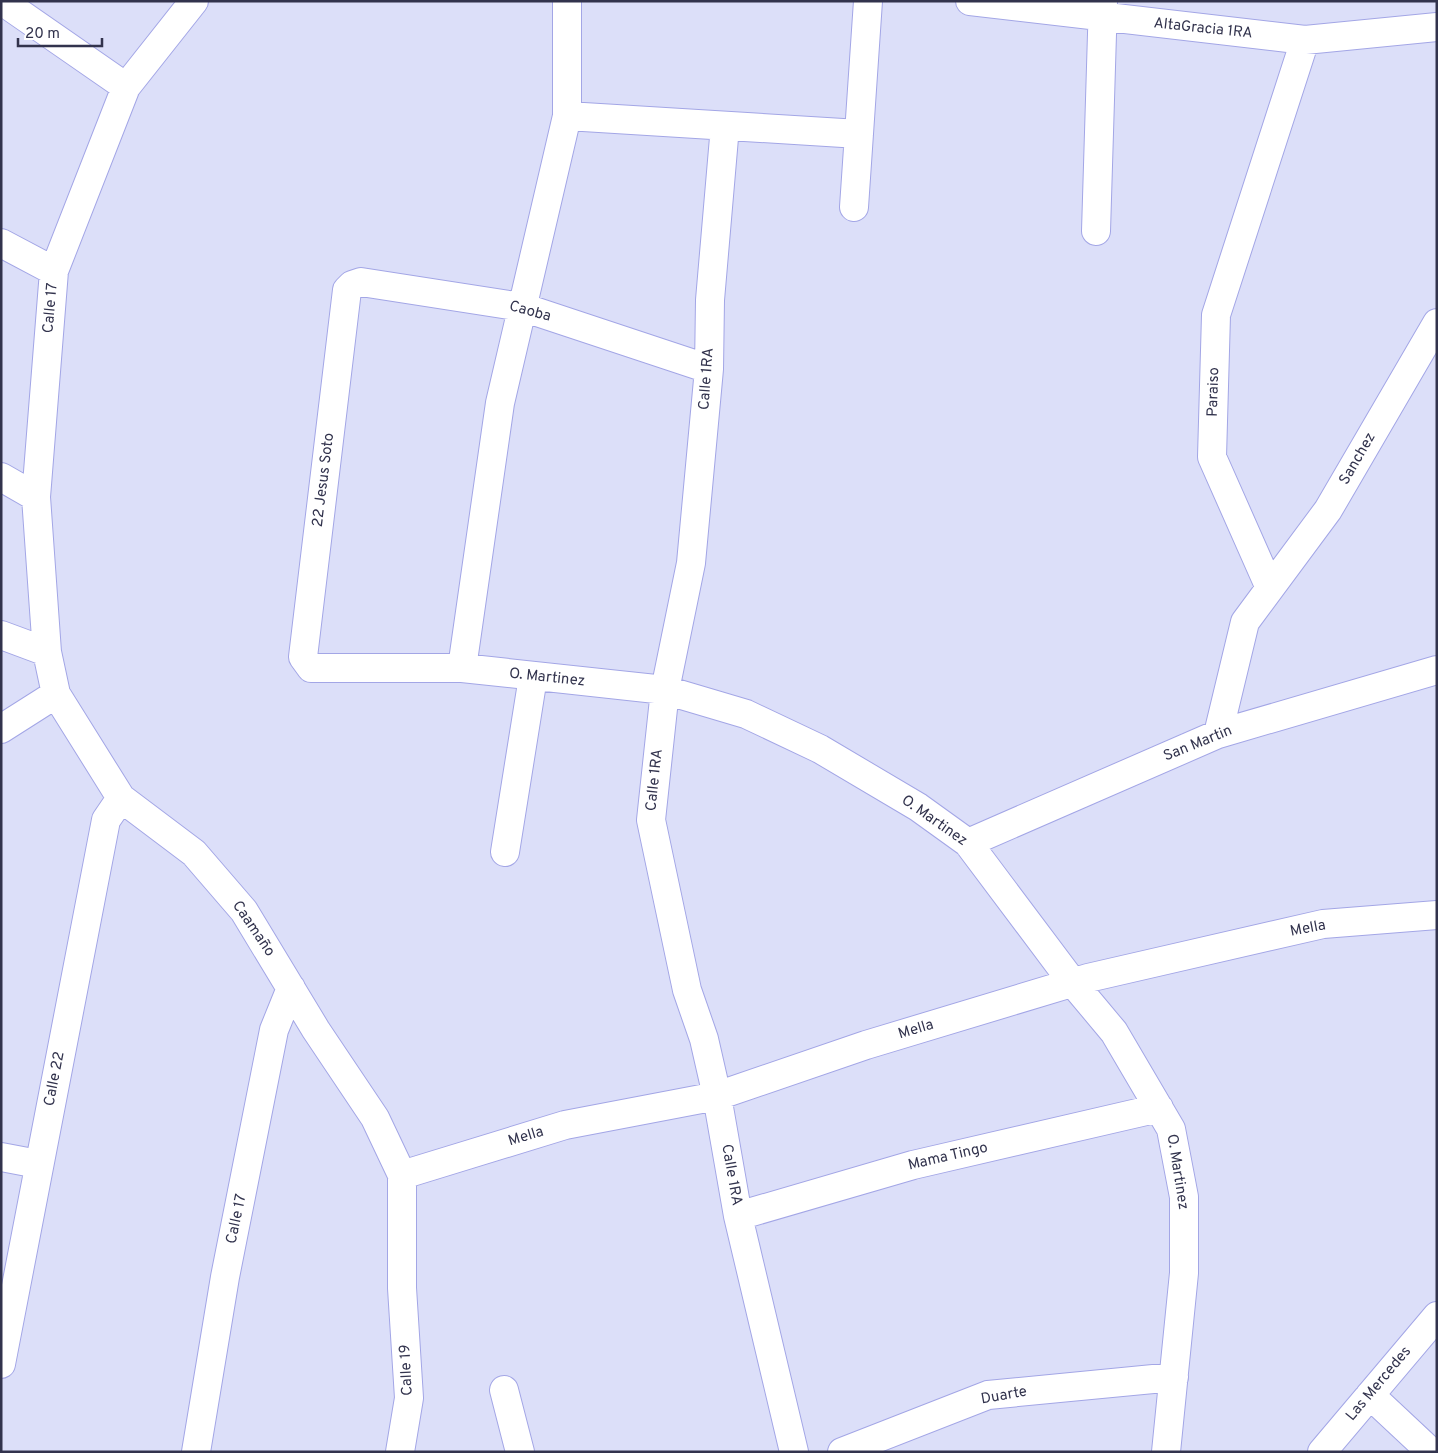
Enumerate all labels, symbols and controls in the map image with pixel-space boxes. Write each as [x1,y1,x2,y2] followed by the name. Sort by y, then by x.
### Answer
[1153,14,1253,44] street label: AltaGracia 1RA
[18,15,101,47] scale bar
[25,25,60,44] text: 20 m
[39,282,63,334] street label: Calle 17
[507,297,553,327] street label: Caoba
[695,347,719,411] street label: Calle 1RA
[1204,367,1224,417] street label: Paraiso
[1335,429,1381,489] street label: Sanchez
[309,432,339,528] street label: 22 Jesus Soto
[508,665,586,691] street label: O. Martinez
[1161,722,1235,766] street label: San Martin
[642,748,668,812] street label: Calle 1RA
[897,791,971,851] street label: O. Martinez
[227,897,279,961] street label: Caamaño
[1289,916,1327,942] street label: Mella
[896,1016,936,1044] street label: Mella
[40,1050,70,1108] street label: Calle 22
[506,1123,546,1151] street label: Mella
[1162,1133,1192,1211] street label: O. Martinez
[906,1139,990,1175] street label: Mama Tingo
[716,1143,746,1207] street label: Calle 1RA
[222,1192,252,1246] street label: Calle 17
[1342,1343,1416,1425] street label: Las Mercedes
[396,1344,418,1396] street label: Calle 19
[979,1383,1029,1409] street label: Duarte

